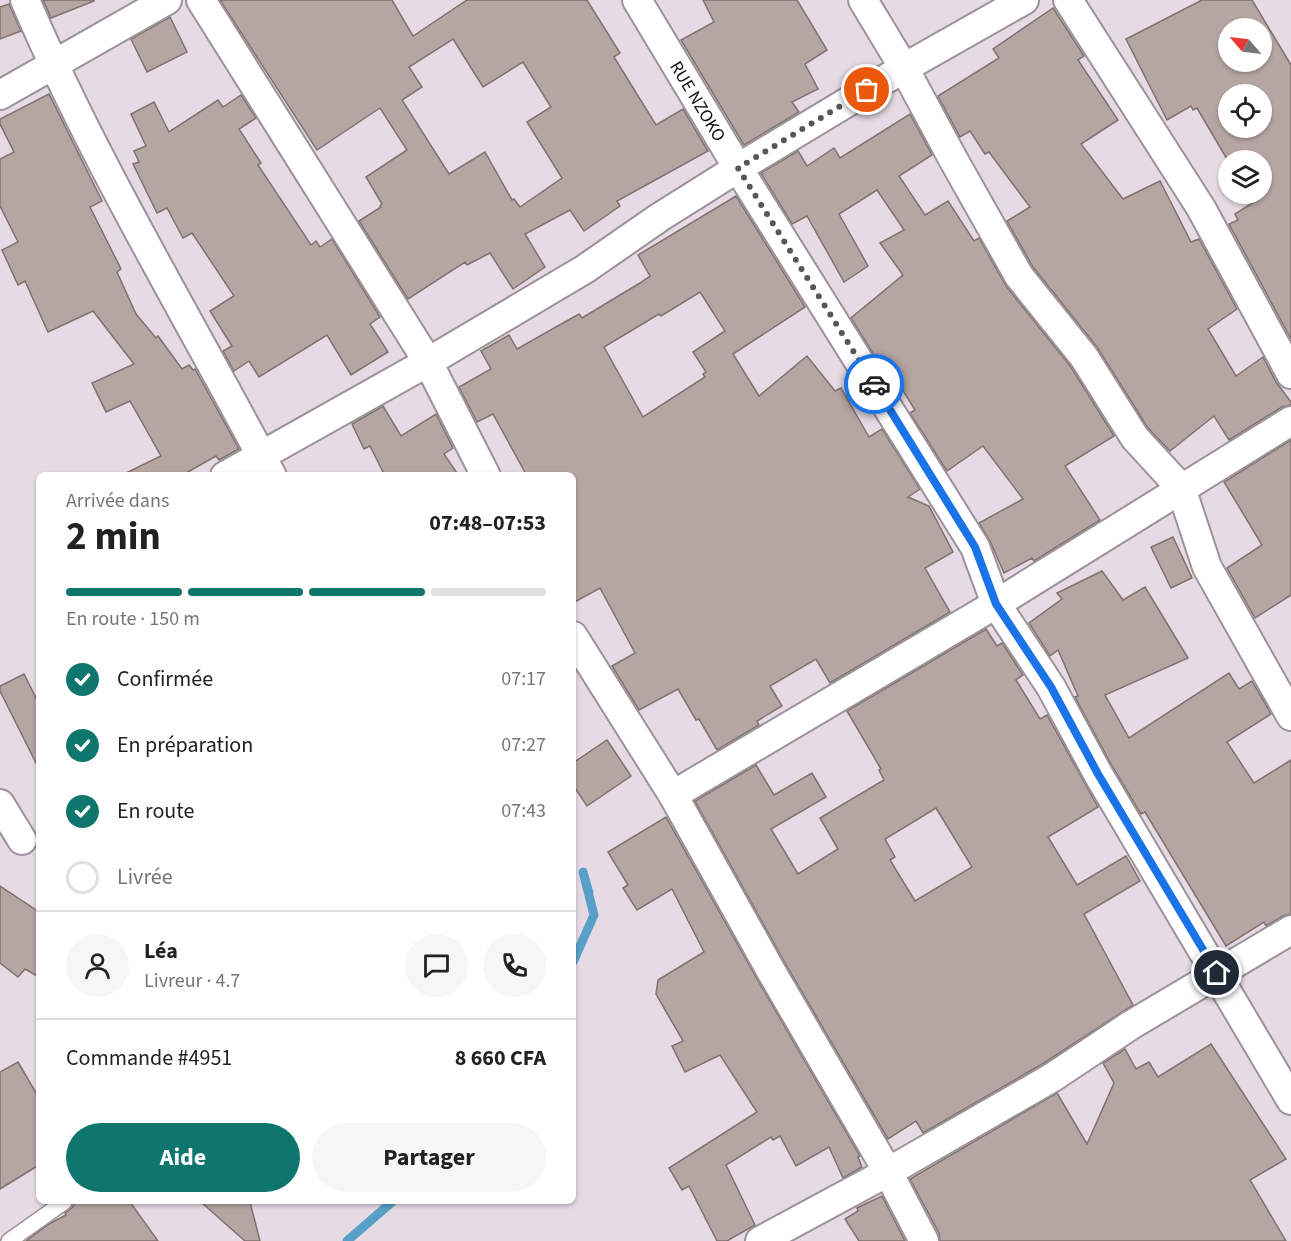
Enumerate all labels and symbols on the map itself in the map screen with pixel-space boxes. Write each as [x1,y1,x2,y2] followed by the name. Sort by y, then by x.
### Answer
[1218,18,1272,72] north arrow
[664,56,732,146] street label: RUE NZOKO
[841,64,892,115] pin
[844,354,904,414] courier
[1191,947,1242,998] pin

